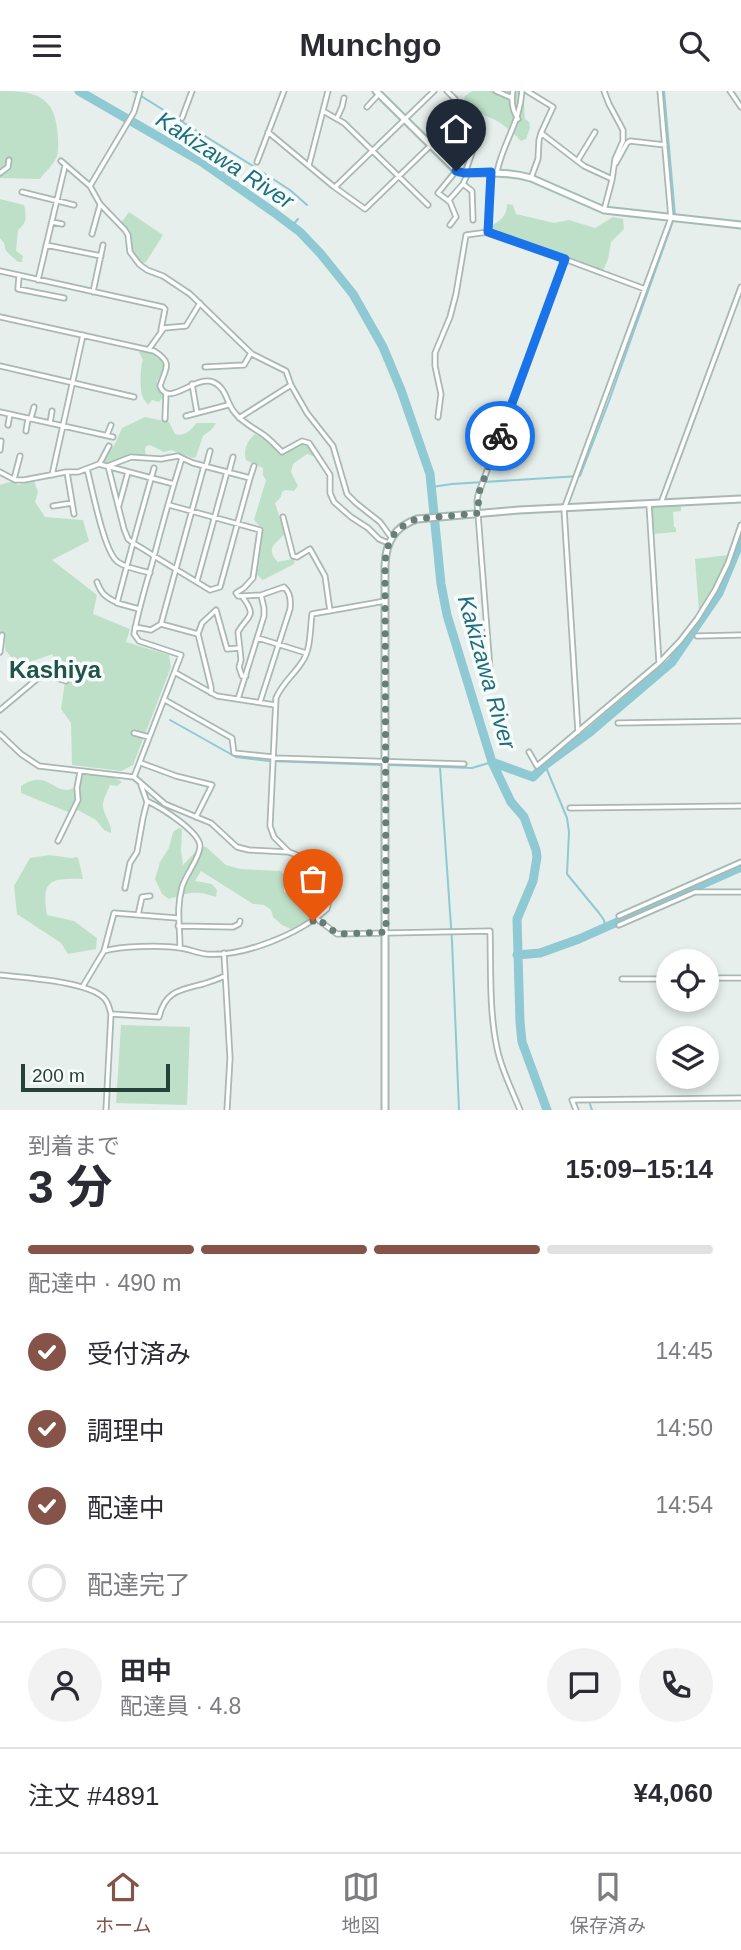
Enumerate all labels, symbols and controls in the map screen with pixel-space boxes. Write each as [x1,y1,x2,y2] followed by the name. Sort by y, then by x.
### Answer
[28,27,66,65] icon: menu
[299,27,442,63] text: Munchgo
[675,27,713,65] icon: search
[426,99,486,171] pin
[151,106,300,215] water label: Kakizawa River
[437,110,475,148] icon: home
[465,401,535,471] courier
[481,417,519,455] icon: bike
[453,592,522,753] water label: Kakizawa River
[9,656,102,683] district label: Kashiya
[283,849,343,921] pin
[294,860,332,898] icon: bag
[656,949,719,1089] map controls
[656,949,719,1012] button: locate
[656,1026,719,1089] button: layers
[21,1061,170,1093] scale bar
[32,1065,85,1086] text: 200 m
[28,1133,120,1159] text: 到着まで
[566,1154,713,1184] text: 15:09–15:14
[28,1161,112,1213] text: 3 分
[28,1270,181,1296] text: 配達中 · 490 m
[28,1333,66,1371] icon: check
[655,1338,713,1364] text: 14:45
[87,1339,191,1369] text: 受付済み
[28,1410,66,1448] icon: check
[655,1415,713,1441] text: 14:50
[87,1416,165,1446] text: 調理中
[28,1487,66,1525] icon: check
[655,1492,713,1518] text: 14:54
[87,1493,165,1523] text: 配達中
[87,1570,191,1600] text: 配達完了
[28,1648,102,1722] button: person
[547,1648,621,1722] button: chat
[639,1648,713,1722] button: phone
[120,1656,172,1686] text: 田中
[120,1693,241,1719] text: 配達員 · 4.8
[633,1778,713,1808] text: ¥4,060
[28,1781,160,1811] text: 注文 #4891
[95,1868,152,1937] tab: ホーム
[342,1868,380,1937] tab: 地図
[570,1868,646,1937] tab: 保存済み

